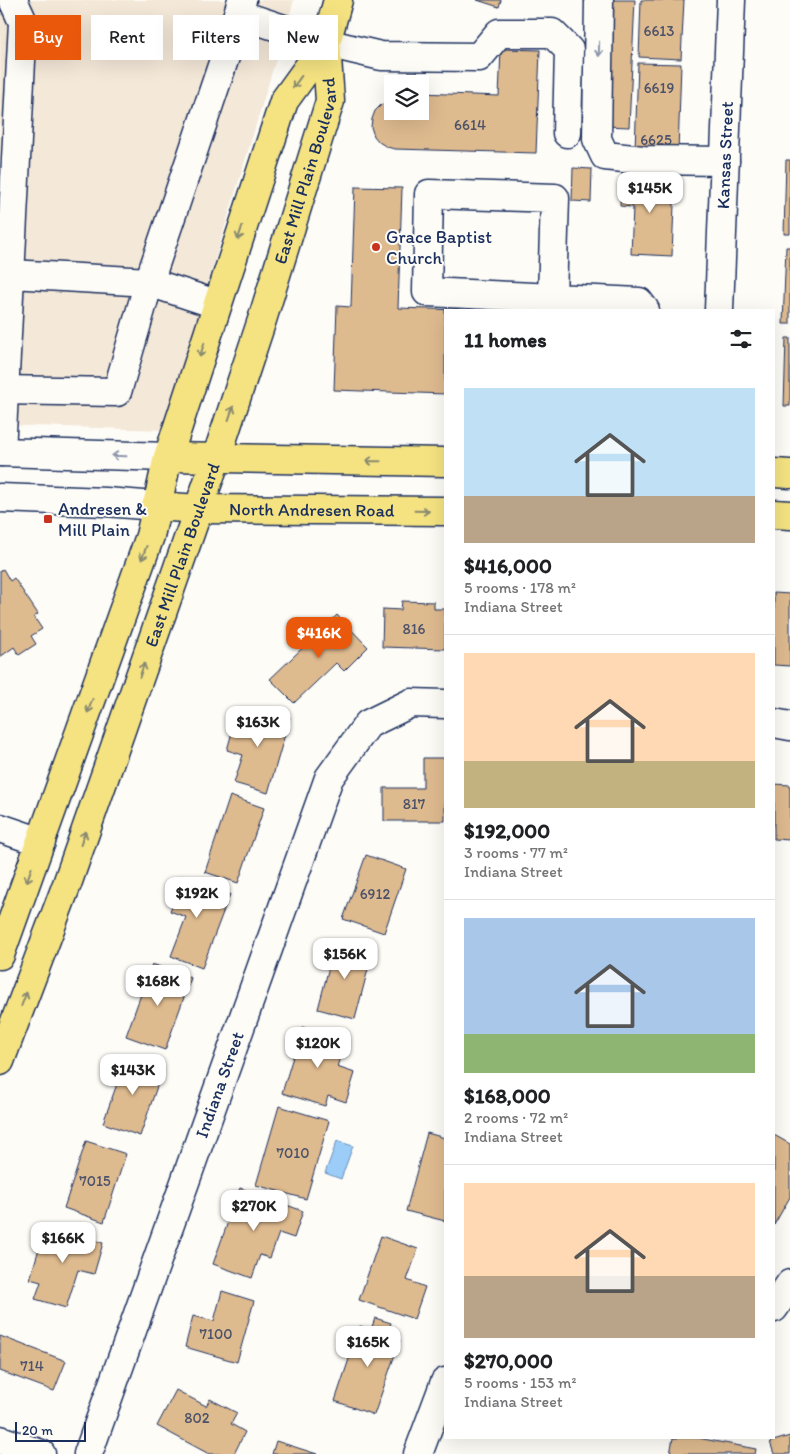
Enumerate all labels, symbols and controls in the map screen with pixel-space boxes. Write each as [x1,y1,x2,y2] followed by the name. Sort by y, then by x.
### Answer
[15,15,81,60] chip: Buy
[91,15,163,60] chip: Rent
[173,15,259,60] chip: Filters
[269,15,338,60] chip: New
[643,22,675,40] house number: 6613
[594,40,603,56] one-way arrow
[292,75,302,89] one-way arrow
[384,75,429,120] map controls
[384,75,429,120] button: layers
[269,77,341,267] street label: East Mill Plain Boulevard
[644,79,674,97] house number: 6619
[712,101,738,209] street label: Kansas Street
[454,116,486,134] house number: 6614
[640,131,672,149] house number: 6625
[615,172,685,214] pin: $145K
[628,178,672,197] text: $145K
[235,225,244,240] one-way arrow
[386,226,492,269] place label: Grace Baptist Church
[370,241,382,253] marker: Grace Baptist Church
[727,325,755,353] icon: filters
[464,327,547,352] text: 11 homes
[196,342,206,358] one-way arrow
[227,405,236,421] one-way arrow
[565,420,655,510] icon: home
[111,451,128,461] one-way arrow
[365,456,381,466] one-way arrow
[140,460,225,650] street label: East Mill Plain Boulevard
[58,498,147,541] place label: Andresen & Mill Plain
[229,498,395,522] street label: North Andresen Road
[414,506,430,516] one-way arrow
[42,513,54,525] marker: Andresen & Mill Plain
[139,544,148,560] one-way arrow
[464,553,552,578] text: $416,000
[464,578,576,597] text: 5 rooms · 178 m²
[464,597,563,616] text: Indiana Street
[284,616,354,659] pin: $416K
[402,620,426,638] house number: 816
[297,623,341,642] text: $416K
[138,663,147,678] one-way arrow
[565,686,655,776] icon: home
[84,698,94,714] one-way arrow
[223,706,293,748] pin: $163K
[237,712,279,731] text: $163K
[403,795,426,813] house number: 817
[464,818,550,843] text: $192,000
[79,831,88,847] one-way arrow
[464,843,568,862] text: 3 rooms · 77 m²
[464,862,563,881] text: Indiana Street
[24,867,33,883] one-way arrow
[162,876,232,919] pin: $192K
[176,883,218,902] text: $192K
[360,885,390,903] house number: 6912
[310,938,380,980] pin: $156K
[324,944,366,963] text: $156K
[565,951,655,1041] icon: home
[123,964,193,1007] pin: $168K
[137,971,180,990] text: $168K
[19,992,29,1007] one-way arrow
[283,1026,353,1069] pin: $120K
[191,1028,249,1141] street label: Indiana Street
[296,1033,340,1052] text: $120K
[98,1054,168,1096] pin: $143K
[111,1060,155,1079] text: $143K
[464,1083,551,1108] text: $168,000
[464,1108,568,1127] text: 2 rooms · 72 m²
[464,1127,563,1146] text: Indiana Street
[277,1144,309,1162] house number: 7010
[79,1172,111,1190] house number: 7015
[219,1190,289,1232] pin: $270K
[232,1196,276,1215] text: $270K
[565,1216,655,1306] icon: home
[28,1222,98,1264] pin: $166K
[42,1228,84,1247] text: $166K
[200,1325,232,1343] house number: 7100
[333,1326,403,1368] pin: $165K
[347,1332,389,1351] text: $165K
[464,1348,553,1373] text: $270,000
[20,1357,44,1375] house number: 714
[464,1373,576,1392] text: 5 rooms · 153 m²
[464,1392,563,1411] text: Indiana Street
[184,1409,210,1427] house number: 802
[15,1419,86,1442] scale bar
[22,1422,53,1439] text: 20 m

